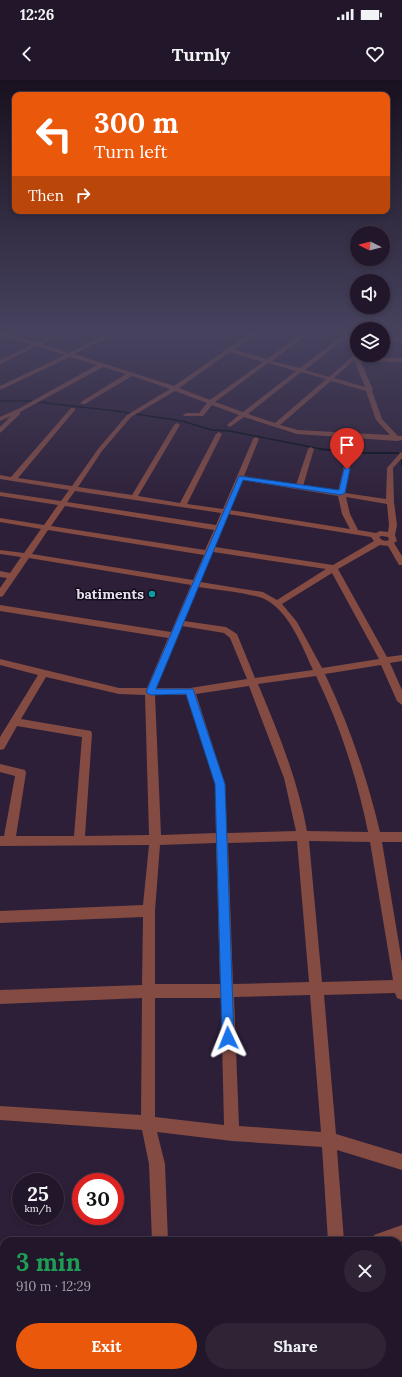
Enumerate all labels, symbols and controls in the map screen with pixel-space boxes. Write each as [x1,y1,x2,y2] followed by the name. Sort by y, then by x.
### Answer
[20,5,54,24] text: 12:26
[16,43,38,65] icon: back
[172,43,230,66] text: Turnly
[364,43,386,65] icon: heart
[94,105,178,141] text: 300 m
[28,108,80,160] icon: left
[94,140,167,163] text: Turn left
[72,184,94,206] icon: right
[28,186,64,205] text: Then
[350,226,390,266] north arrow
[350,226,390,362] map controls
[350,274,390,314] button: sound
[350,322,390,362] button: layers
[330,428,364,469] pin
[336,434,358,456] icon: arrive
[76,585,144,603] place label: batiments
[147,589,157,599] marker: batiments
[207,1017,249,1059] position arrow
[72,1173,124,1225] speed limit sign: 30
[27,1181,49,1206] text: 25
[24,1202,52,1215] text: km/h
[16,1247,81,1278] text: 3 min
[344,1250,386,1292] button: close
[16,1278,91,1295] text: 910 m · 12:29
[16,1323,197,1369] button: Exit
[205,1323,386,1369] button: Share

